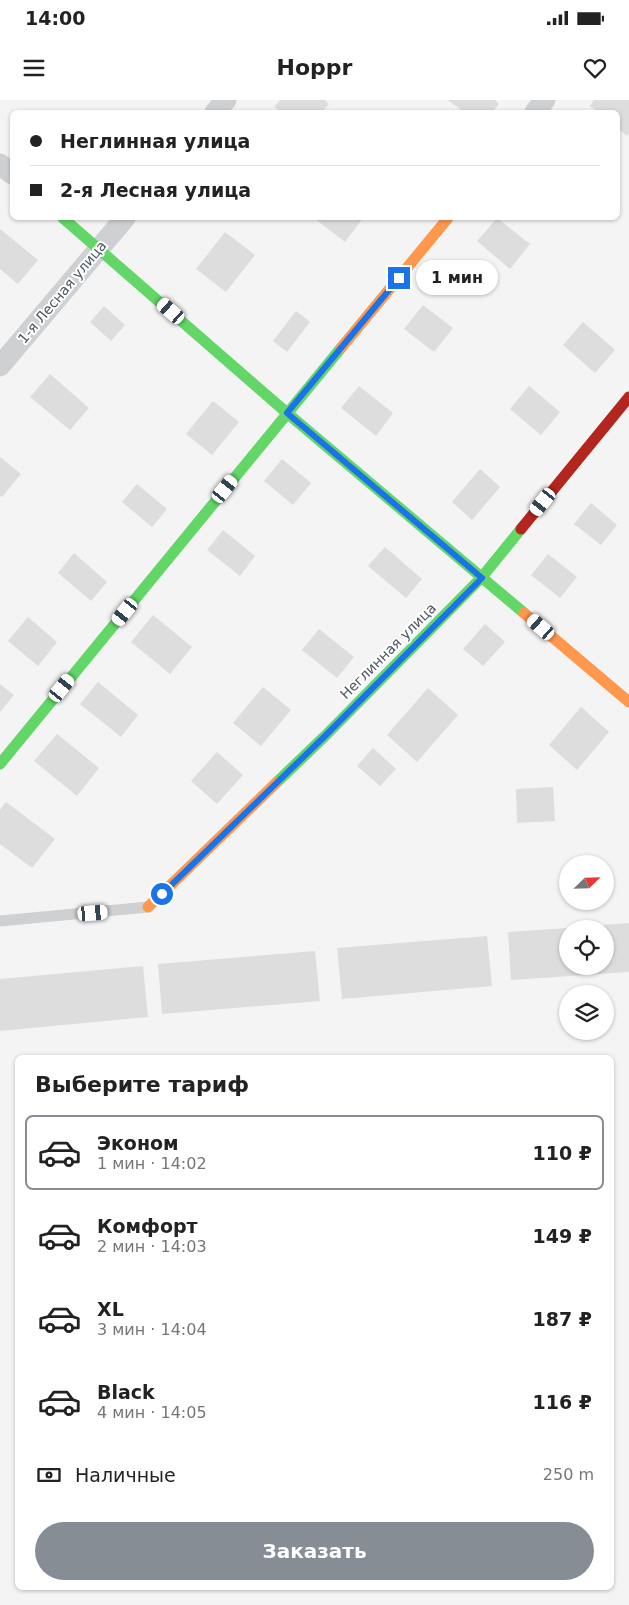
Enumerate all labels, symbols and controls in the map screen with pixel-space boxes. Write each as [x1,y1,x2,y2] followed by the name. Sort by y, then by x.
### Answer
[25,7,85,29] text: 14:00
[20,54,48,82] icon: menu
[581,54,609,82] icon: heart
[277,55,352,80] text: Hoppr
[60,130,250,152] text: Неглинная улица
[60,179,251,201] text: 2-я Лесная улица
[15,238,109,346] street label: 1-я Лесная улица
[416,260,499,296] callout: 1 мин
[388,267,410,289] route end
[431,268,483,287] text: 1 мин
[154,295,187,327] car
[209,473,240,505] car
[527,486,558,518] car
[109,596,140,628] car
[337,600,439,702] street label: Неглинная улица
[524,611,557,643] car
[46,672,77,704] car
[559,855,614,910] north arrow
[559,855,614,1040] map controls
[151,883,173,905] route start
[77,904,108,922] car
[559,920,614,975] button: locate
[559,985,614,1040] button: layers
[35,1072,249,1097] text: Выберите тариф
[37,1130,82,1175] icon: car
[97,1132,179,1154] text: Эконом
[533,1142,592,1164] text: 110 ₽
[97,1154,207,1173] text: 1 мин · 14:02
[37,1213,82,1258] icon: car
[97,1215,198,1237] text: Комфорт
[533,1225,592,1247] text: 149 ₽
[97,1237,207,1256] text: 2 мин · 14:03
[37,1296,82,1341] icon: car
[97,1298,124,1320] text: XL
[533,1308,592,1330] text: 187 ₽
[97,1320,207,1339] text: 3 мин · 14:04
[37,1379,82,1424] icon: car
[97,1381,155,1403] text: Black
[533,1391,592,1413] text: 116 ₽
[97,1403,207,1422] text: 4 мин · 14:05
[35,1461,63,1489] icon: cash
[75,1464,176,1486] text: Наличные
[543,1465,594,1484] text: 250 m
[35,1522,594,1580] button: Заказать

